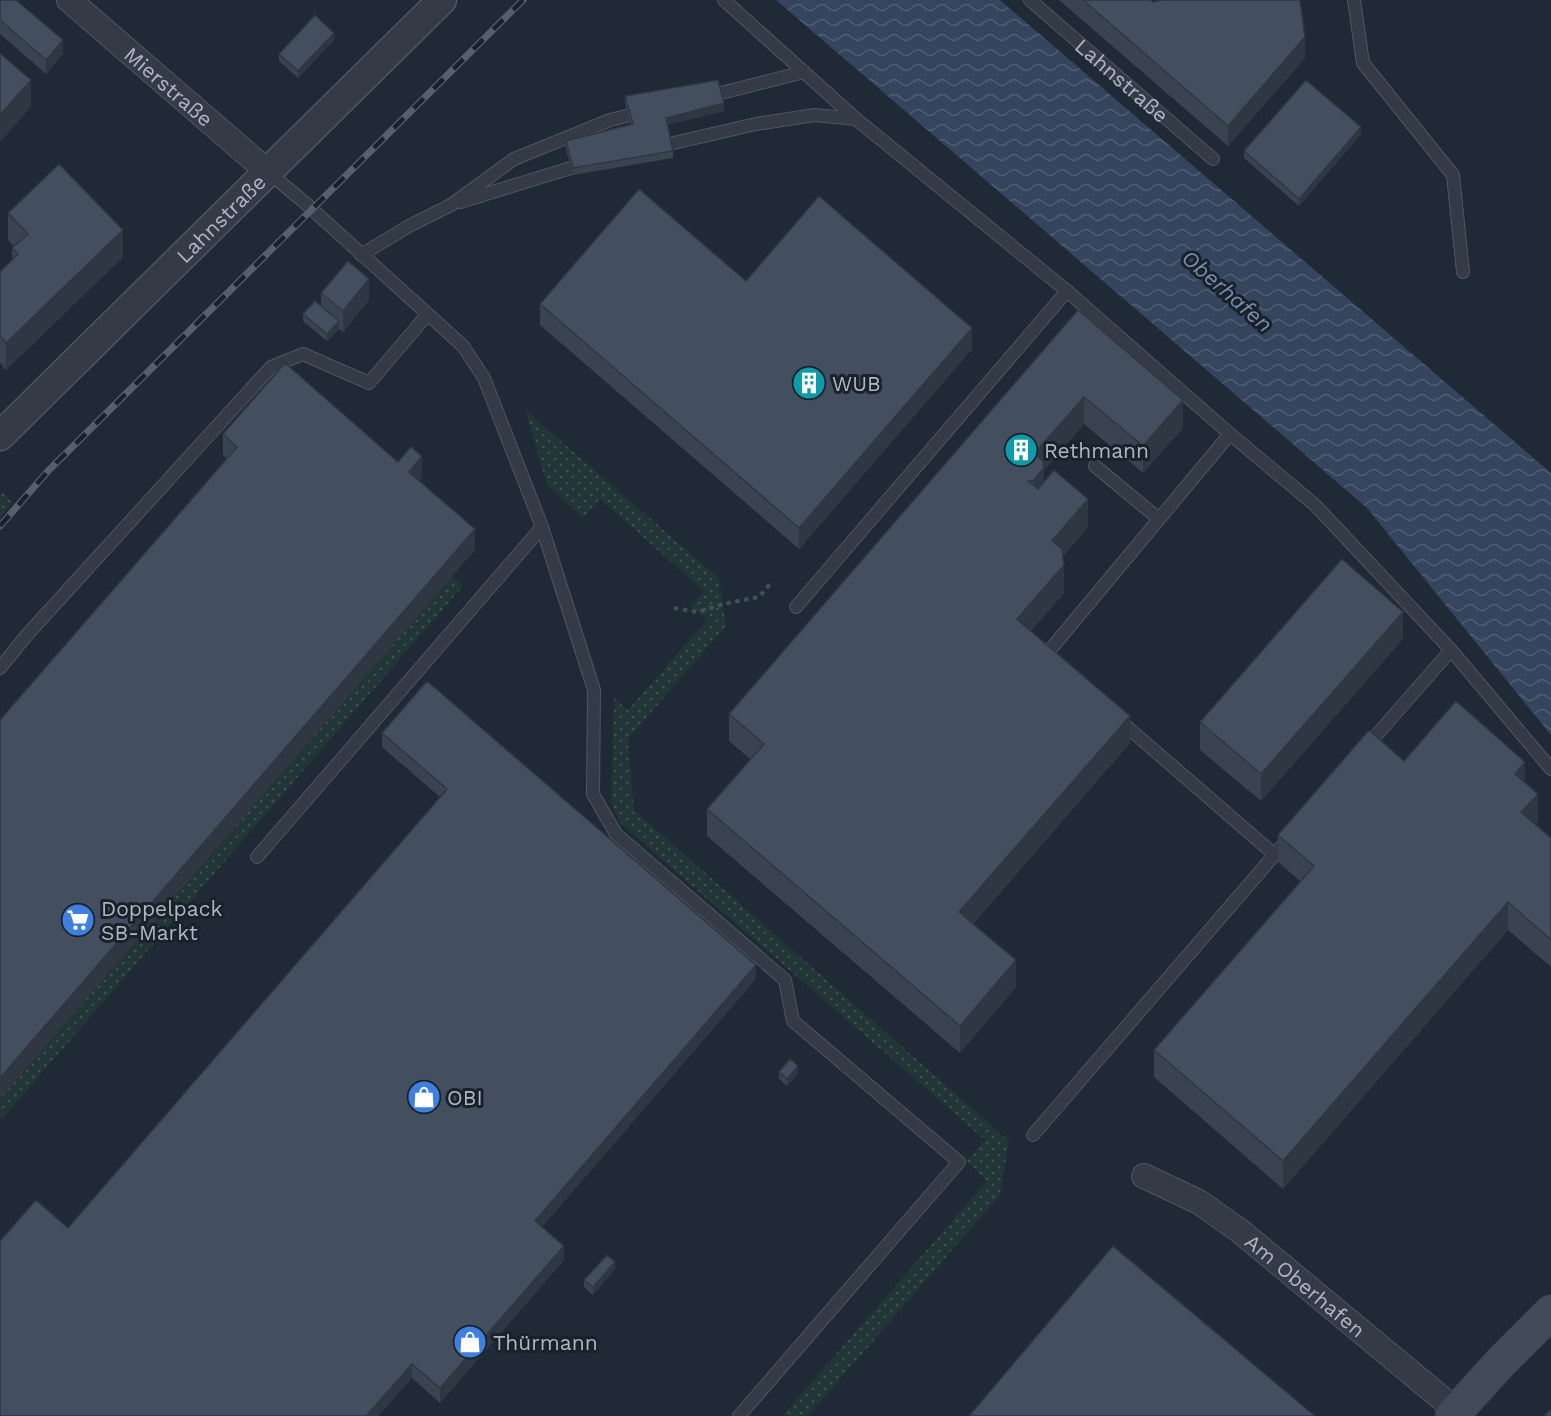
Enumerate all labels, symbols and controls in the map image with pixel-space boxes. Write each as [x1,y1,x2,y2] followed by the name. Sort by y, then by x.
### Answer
[1070,33,1174,127] street label: Lahnstraße
[119,41,218,131] street label: Mierstraße
[171,169,271,268] street label: Lahnstraße
[1177,245,1277,337] water label: Oberhafen
[791,365,827,401] building icon: WUB
[832,371,881,396] place label: WUB
[1003,432,1039,468] building icon: Rethmann
[1044,438,1149,463] place label: Rethmann
[101,896,222,945] place label: Doppelpack SB-Markt
[60,902,96,938] supermarket icon: Doppelpack SB-Markt
[406,1079,442,1115] shop icon: OBI
[447,1085,483,1110] place label: OBI
[1240,1228,1370,1342] street label: Am Oberhafen
[452,1324,488,1360] shop icon: Thürmann
[493,1330,598,1355] place label: Thürmann

